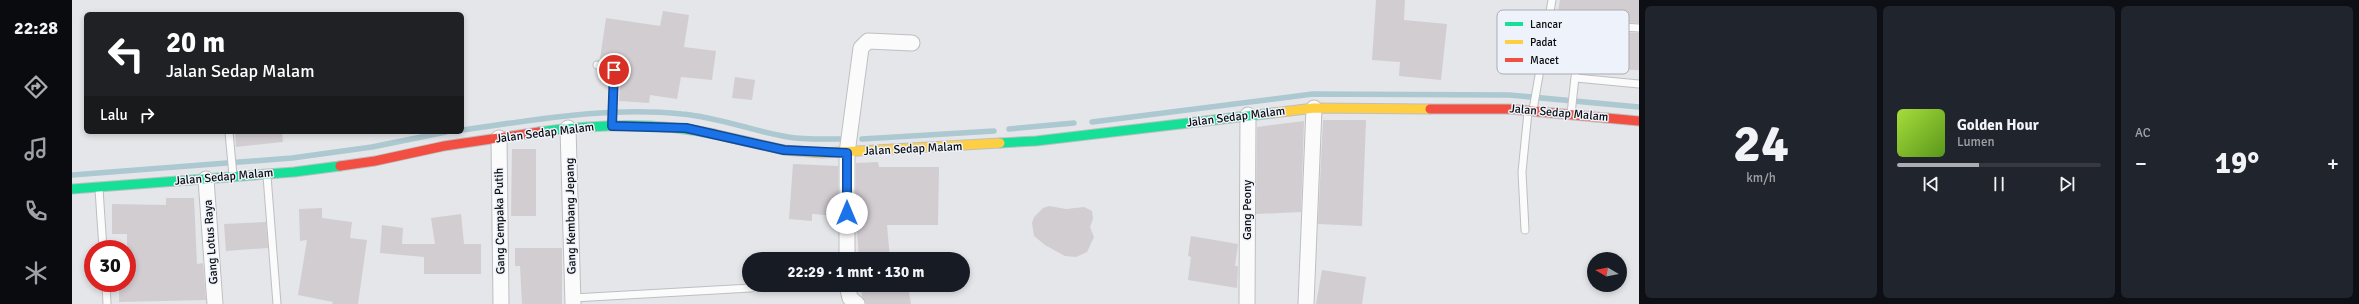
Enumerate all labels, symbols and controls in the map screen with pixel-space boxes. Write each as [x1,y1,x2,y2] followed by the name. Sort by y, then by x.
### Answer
[1497,10,1629,74] legend
[14,17,58,39] text: 22:28
[1530,18,1562,31] text: Lancar
[166,26,225,60] text: 20 m
[100,28,152,80] icon: left
[1530,36,1557,49] text: Padat
[597,53,631,87] pin
[1530,54,1559,67] text: Macet
[603,59,625,81] icon: arrive
[166,60,315,82] text: Jalan Sedap Malam
[22,73,50,101] icon: directions
[1509,101,1609,125] street label: Jalan Sedap Malam
[136,104,158,126] icon: right
[1186,104,1286,130] street label: Jalan Sedap Malam
[100,106,128,124] text: Lalu
[1733,112,1789,176] text: 24
[1957,116,2039,134] text: Golden Hour
[495,120,595,146] street label: Jalan Sedap Malam
[2135,125,2151,141] text: AC
[1957,134,1995,150] text: Lumen
[22,135,50,163] icon: music
[863,139,963,159] street label: Jalan Sedap Malam
[2215,145,2259,182] text: 19°
[2135,150,2147,177] text: −
[2327,150,2339,177] text: +
[562,158,580,274] street label: Gang Kembang Jepang
[174,165,274,189] street label: Jalan Sedap Malam
[492,168,508,274] street label: Gang Cempaka Putih
[1746,170,1776,186] text: km/h
[1920,173,1942,195] icon: previous
[1988,173,2010,195] icon: pause
[2056,173,2078,195] icon: next
[1240,180,1255,240] street label: Gang Peony
[826,192,868,234] position arrow
[22,197,50,225] icon: phone
[201,199,221,285] street label: Gang Lotus Raya
[84,240,136,292] speed limit sign: 30
[1587,252,1627,292] north arrow
[1587,252,1627,292] map controls
[22,259,50,287] icon: climate
[788,263,924,281] text: 22:29 · 1 mnt · 130 m

